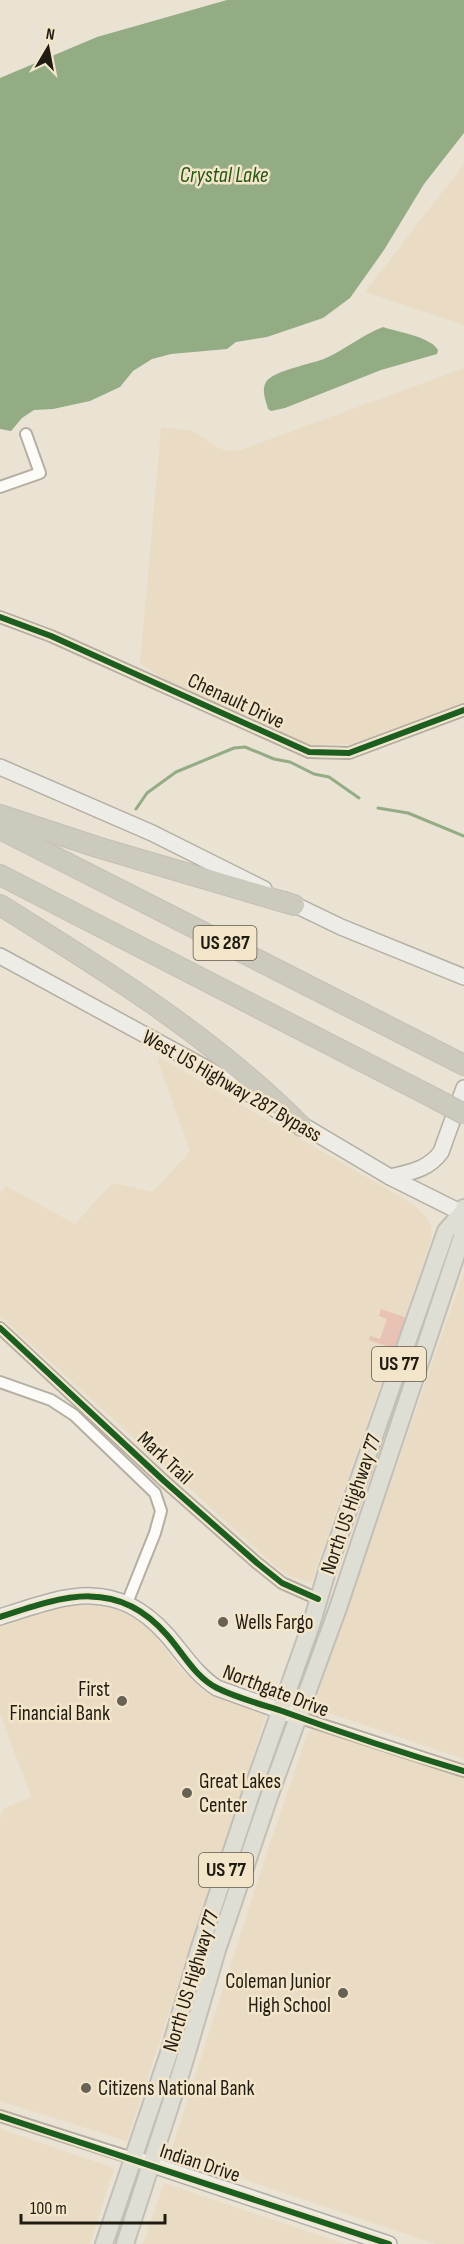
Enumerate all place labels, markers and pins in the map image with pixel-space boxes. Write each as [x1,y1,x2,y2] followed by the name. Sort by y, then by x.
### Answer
[235,1610,314,1635] place label: Wells Fargo
[216,1615,230,1629] marker: Wells Fargo
[10,1677,110,1726] place label: First Financial Bank
[115,1694,129,1708] marker: First Financial Bank
[199,1769,281,1818] place label: Great Lakes Center
[180,1786,194,1800] marker: Great Lakes Center
[225,1969,331,2018] place label: Coleman Junior High School
[336,1986,350,2000] marker: Coleman Junior High School
[98,2076,255,2101] place label: Citizens National Bank
[79,2081,93,2095] marker: Citizens National Bank

